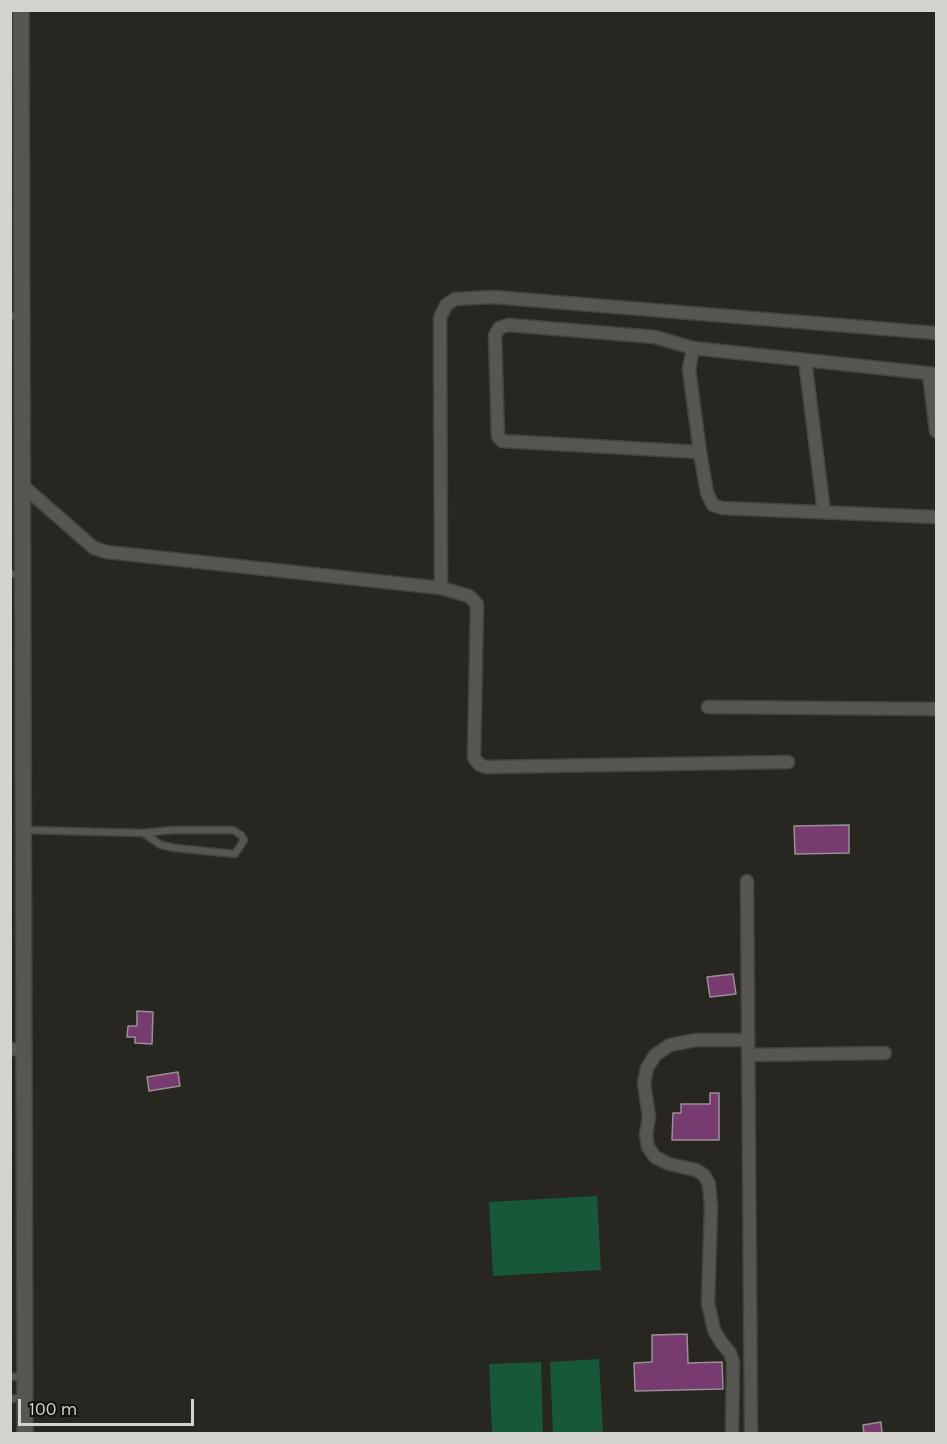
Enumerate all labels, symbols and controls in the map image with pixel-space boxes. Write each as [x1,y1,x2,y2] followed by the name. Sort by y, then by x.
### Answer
[21,1387,196,1425] scale bar
[29,1398,77,1420] text: 100 m

